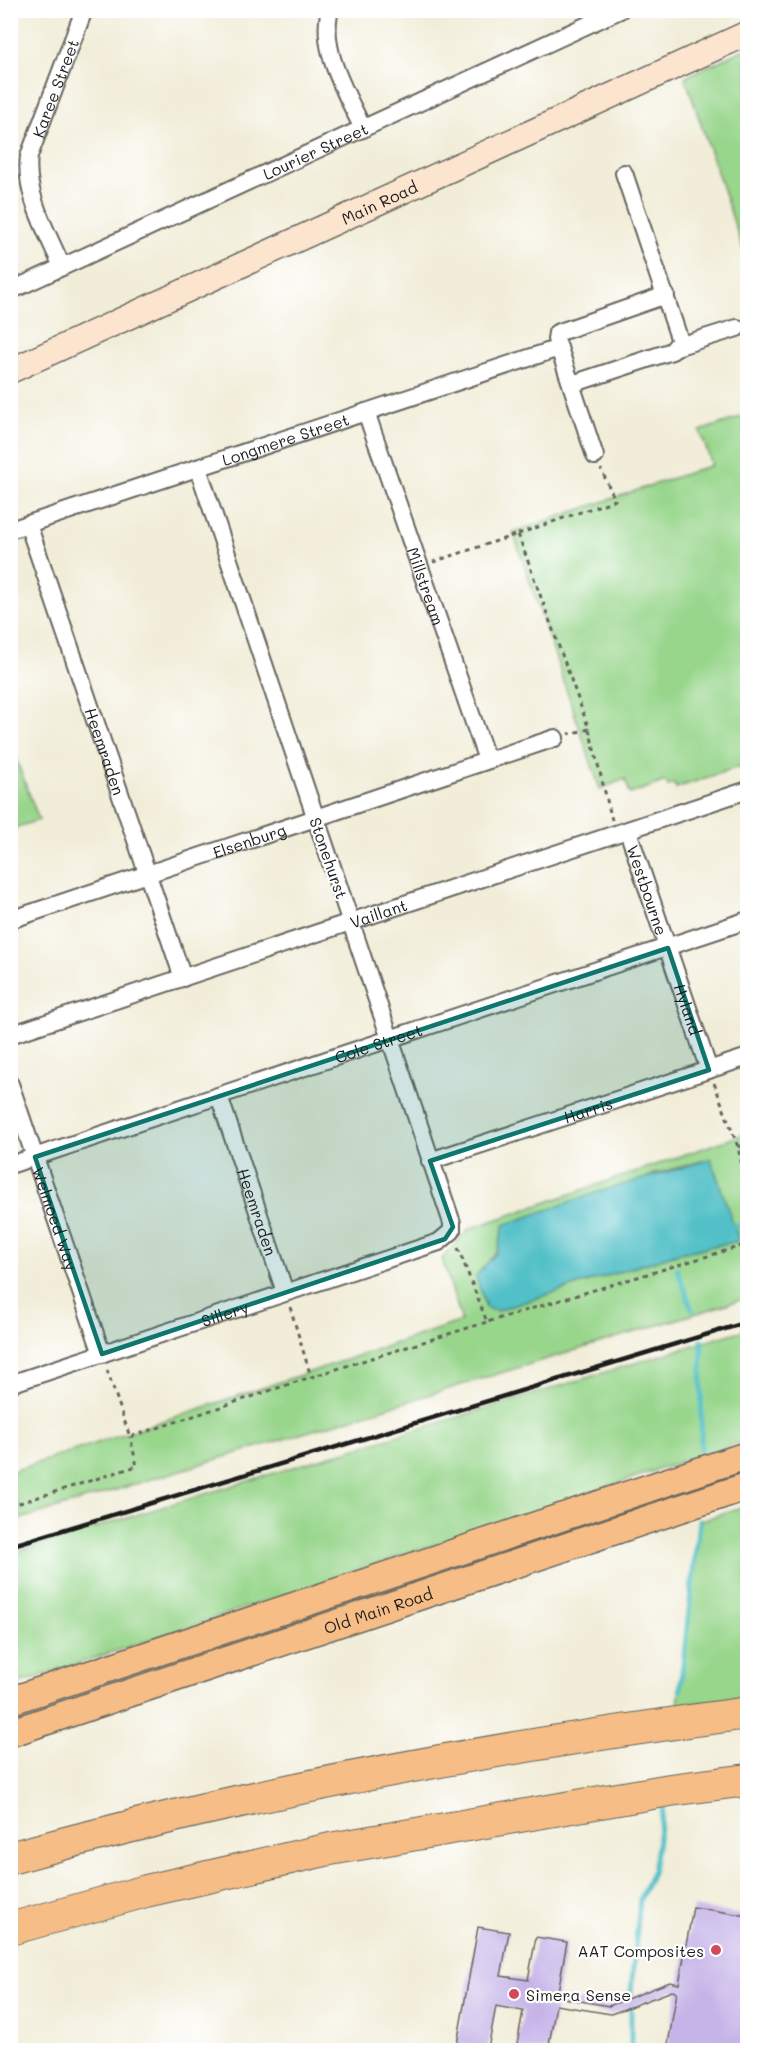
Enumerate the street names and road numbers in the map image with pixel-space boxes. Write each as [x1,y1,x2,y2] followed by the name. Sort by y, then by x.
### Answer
[27,36,83,140] street label: Karee Street
[259,117,371,184] street label: Lourier Street
[338,175,421,228] street label: Main Road
[219,408,352,470] street label: Longmere Street
[403,544,450,628] street label: Millstream
[81,705,130,798] street label: Heemraden
[305,814,353,902] street label: Stonehurst
[210,818,288,862] street label: Elsenburg
[623,842,673,938] street label: Westbourne
[347,893,410,932] street label: Vaillant
[670,981,707,1037] street label: Hyland
[332,1018,425,1067] street label: Cole Street
[561,1092,615,1127] street label: Harris
[28,1164,83,1273] street label: Welmoed Way
[233,1165,282,1258] street label: Heemraden
[198,1295,251,1331] street label: Sillery
[321,1582,435,1638] street label: Old Main Road

